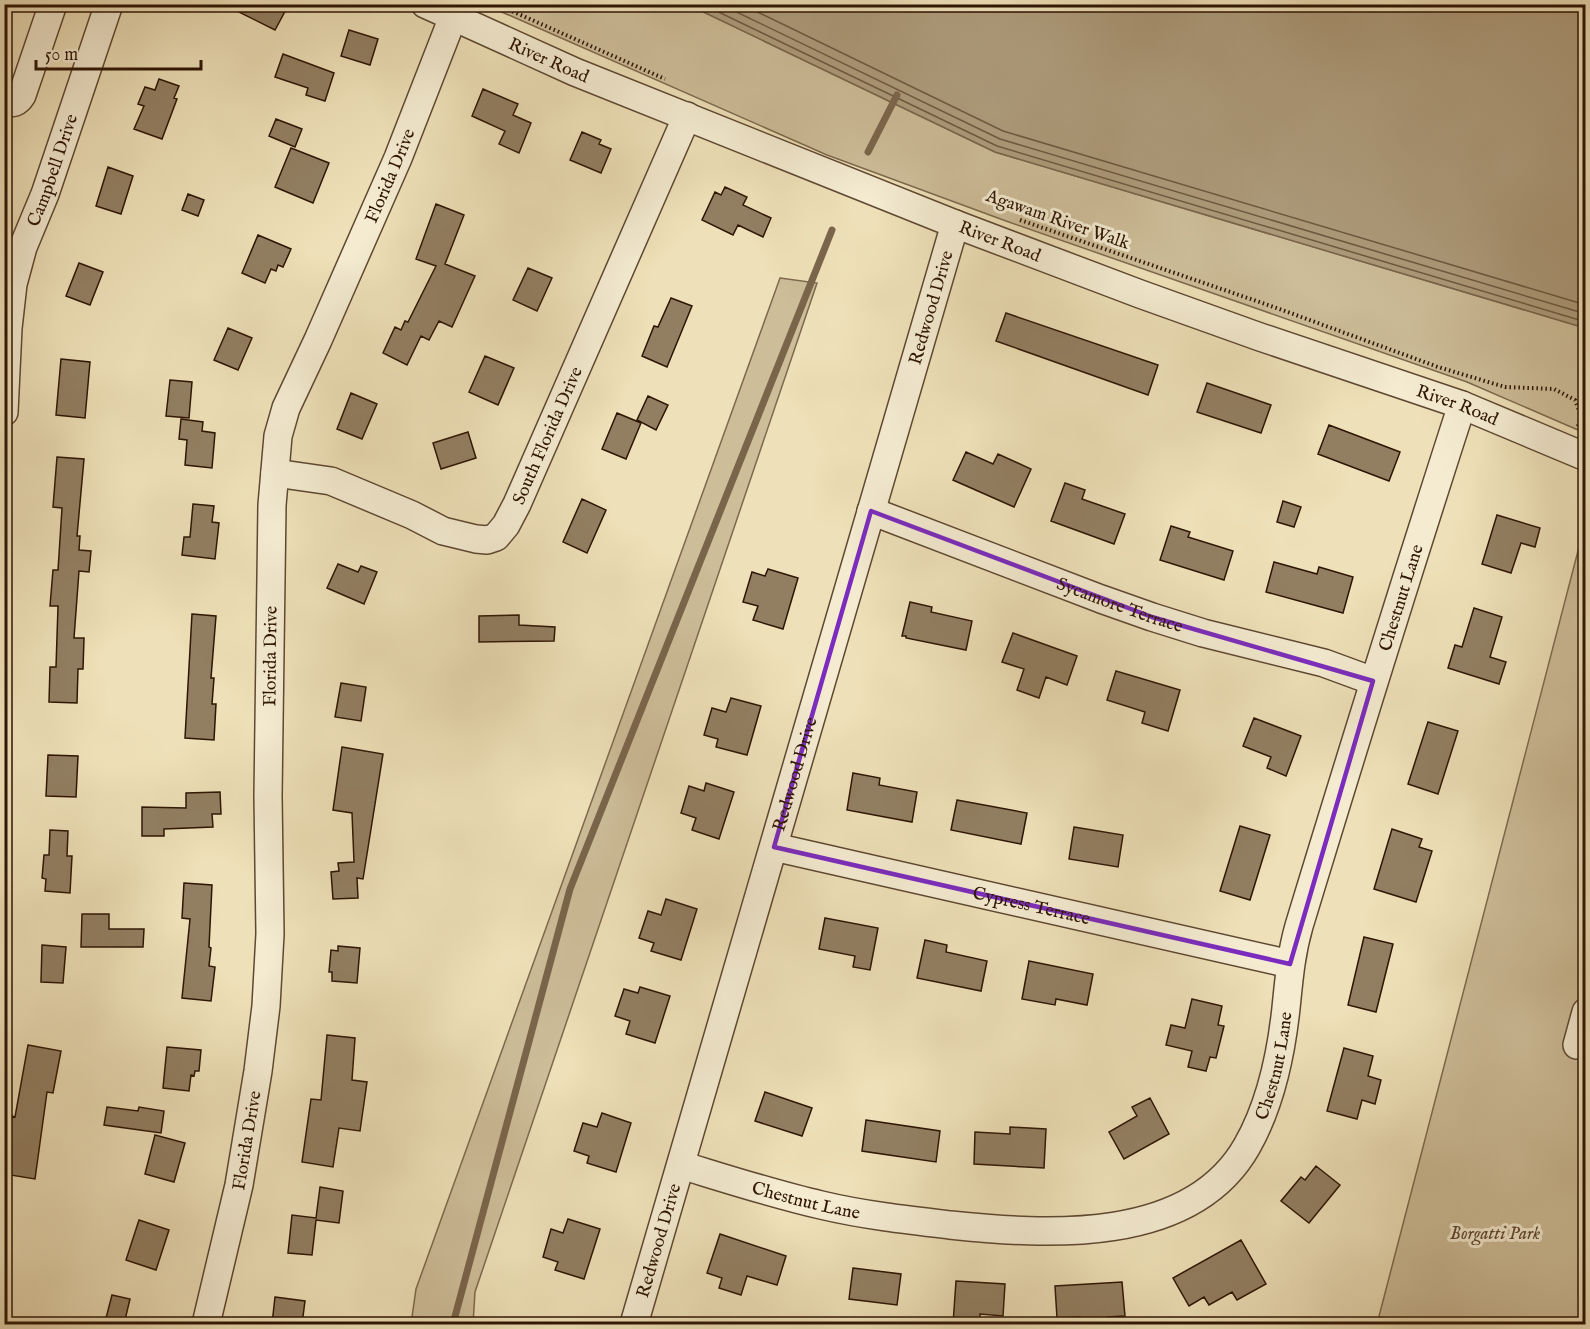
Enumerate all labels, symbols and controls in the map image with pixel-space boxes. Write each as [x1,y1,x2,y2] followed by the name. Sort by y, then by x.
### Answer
[36,33,201,71] scale bar
[504,33,592,89] street label: River Road
[45,44,78,67] text: 50 m
[23,111,84,230] street label: Campbell Drive
[361,126,421,227] street label: Florida Drive
[982,185,1133,256] street label: Agawam River Walk
[955,216,1044,268] street label: River Road
[905,248,960,368] street label: Redwood Drive
[508,363,589,509] street label: South Florida Drive
[1413,380,1502,432] street label: River Road
[1374,542,1430,654] street label: Chestnut Lane
[1053,573,1185,639] street label: Sycamore Terrace
[259,606,284,707] street label: Florida Drive
[768,715,824,834] street label: Redwood Drive
[970,882,1092,931] street label: Cypress Terrace
[1251,1011,1299,1124] street label: Chestnut Lane
[228,1089,268,1192] street label: Florida Drive
[749,1177,862,1226] street label: Chestnut Lane
[632,1181,687,1301] street label: Redwood Drive
[1450,1223,1540,1246] park label: Borgatti Park

